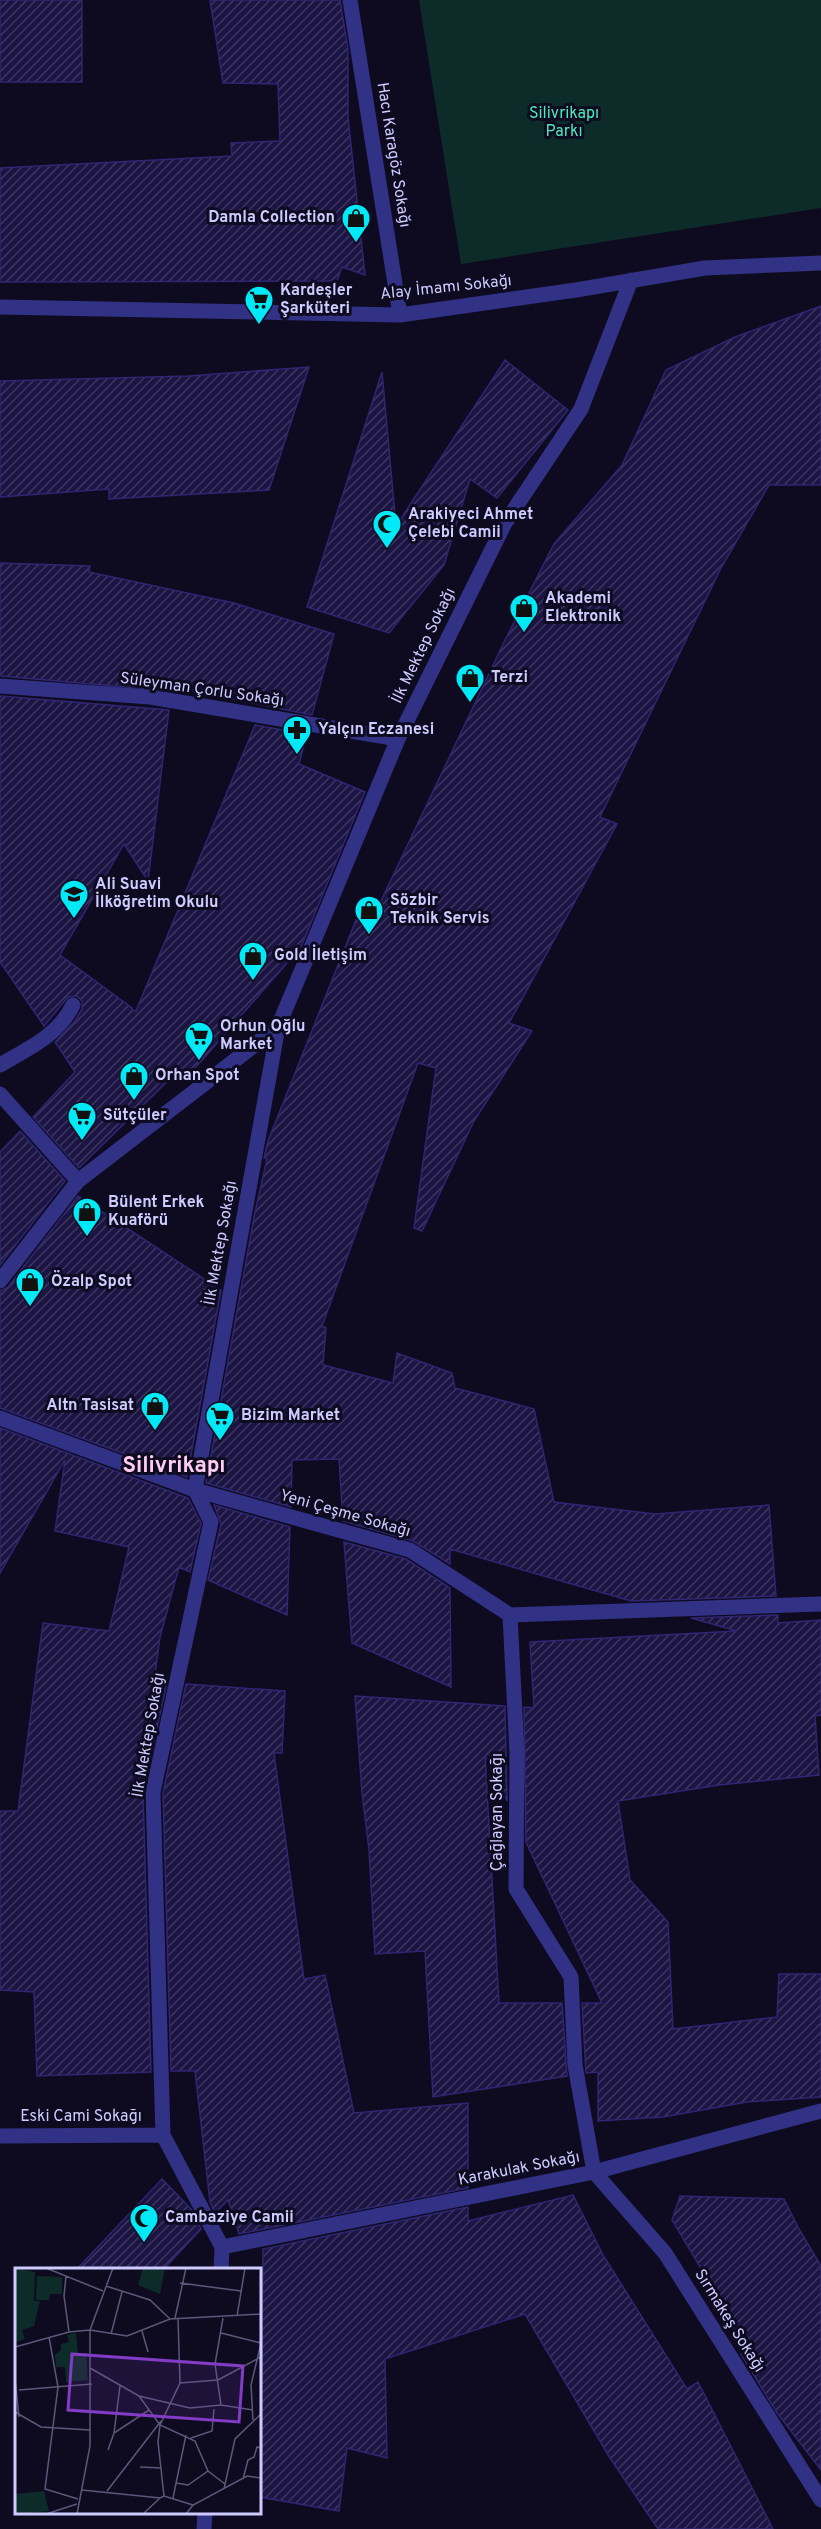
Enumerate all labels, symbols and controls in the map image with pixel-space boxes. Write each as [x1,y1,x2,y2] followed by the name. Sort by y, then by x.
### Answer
[372,81,414,229] street label: Hacı Karagöz Sokağı
[529,104,599,142] park label: Silivrikapı Parkı
[340,202,372,244] shop icon: Damla Collection
[208,208,335,228] place label: Damla Collection
[379,270,513,305] street label: Alay İmamı Sokağı
[280,281,353,319] place label: Kardeşler Şarküteri
[243,284,275,326] supermarket icon: Kardeşler Şarküteri
[408,505,533,543] place label: Arakiyeci Ahmet Çelebi Camii
[371,508,403,550] mosque icon: Arakiyeci Ahmet Çelebi Camii
[386,584,461,707] street label: İlk Mektep Sokağı
[545,589,621,627] place label: Akademi Elektronik
[508,592,540,634] shop icon: Akademi Elektronik
[454,662,486,704] shop icon: Terzi
[491,668,528,688] place label: Terzi
[119,669,285,711] street label: Süleyman Çorlu Sokağı
[281,714,313,756] pharmacy icon: Yalçın Eczanesi
[318,720,434,740] place label: Yalçın Eczanesi
[95,875,219,913] place label: Ali Suavi İlköğretim Okulu
[58,878,90,920] school or university icon: Ali Suavi İlköğretim Okulu
[390,891,490,929] place label: Sözbir Teknik Servis
[353,894,385,936] shop icon: Sözbir Teknik Servis
[237,940,269,982] shop icon: Gold İletişim
[274,944,367,966] place label: Gold İletişim
[220,1017,306,1055] place label: Orhun Oğlu Market
[183,1020,215,1062] supermarket icon: Orhun Oğlu Market
[118,1060,150,1102] shop icon: Orhan Spot
[155,1066,239,1086] place label: Orhan Spot
[66,1100,98,1142] supermarket icon: Sütçüler
[103,1106,167,1126] place label: Sütçüler
[199,1179,242,1307] street label: İlk Mektep Sokağı
[108,1193,205,1231] place label: Bülent Erkek Kuaförü
[71,1196,103,1238] shop icon: Bülent Erkek Kuaförü
[14,1266,46,1308] shop icon: Özalp Spot
[51,1270,132,1292] place label: Özalp Spot
[139,1390,171,1432] shop icon: Altn Tasisat
[46,1396,134,1416] place label: Altn Tasisat
[204,1400,236,1442] supermarket icon: Bizim Market
[241,1406,340,1426] place label: Bizim Market
[122,1453,226,1480] district label: Silivrikapı
[277,1486,413,1542] street label: Yeni Çeşme Sokağı
[127,1671,170,1799] street label: İlk Mektep Sokağı
[488,1753,508,1871] street label: Çağlayan Sokağı
[20,2107,142,2127] street label: Eski Cami Sokağı
[456,2147,582,2191] street label: Karakulak Sokağı
[128,2202,160,2244] mosque icon: Cambaziye Camii
[165,2208,294,2228] place label: Cambaziye Camii
[689,2266,769,2376] street label: Sırmakeş Sokağı
[15,2268,261,2514] inset map

